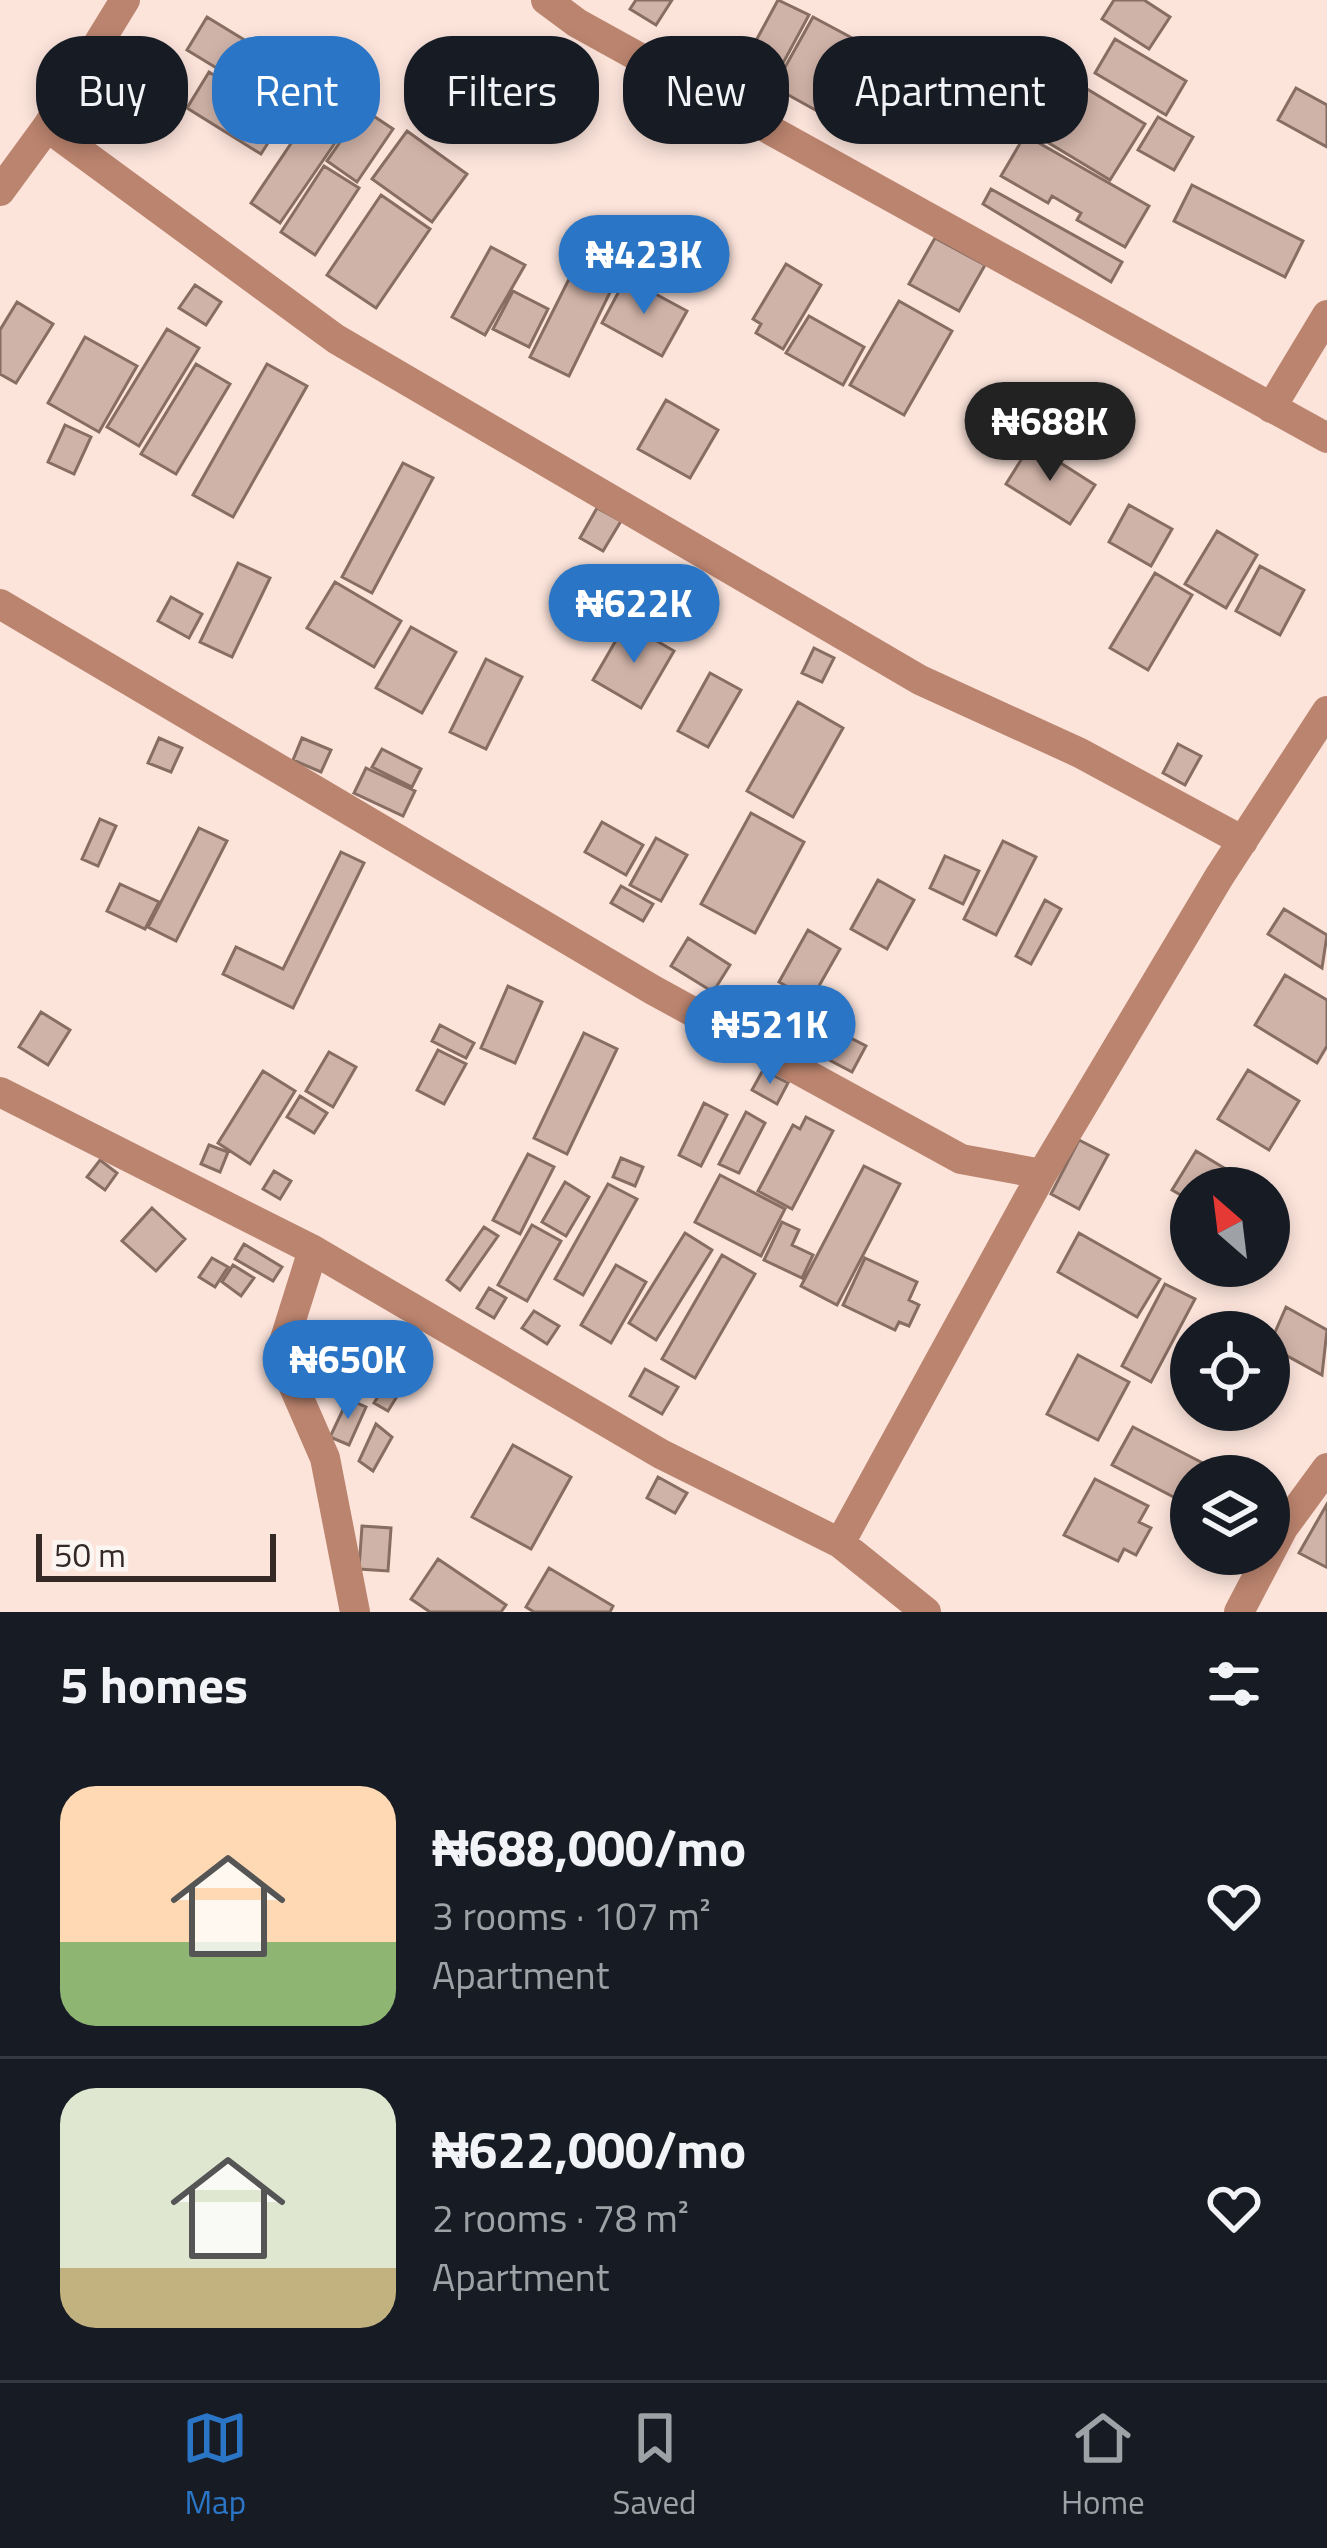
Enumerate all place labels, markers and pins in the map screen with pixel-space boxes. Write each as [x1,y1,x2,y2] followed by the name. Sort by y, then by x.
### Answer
[560,215,728,317] pin: ₦423K
[966,382,1134,484] pin: ₦688K
[550,564,718,666] pin: ₦622K
[686,985,854,1087] pin: ₦521K
[264,1320,432,1422] pin: ₦650K

